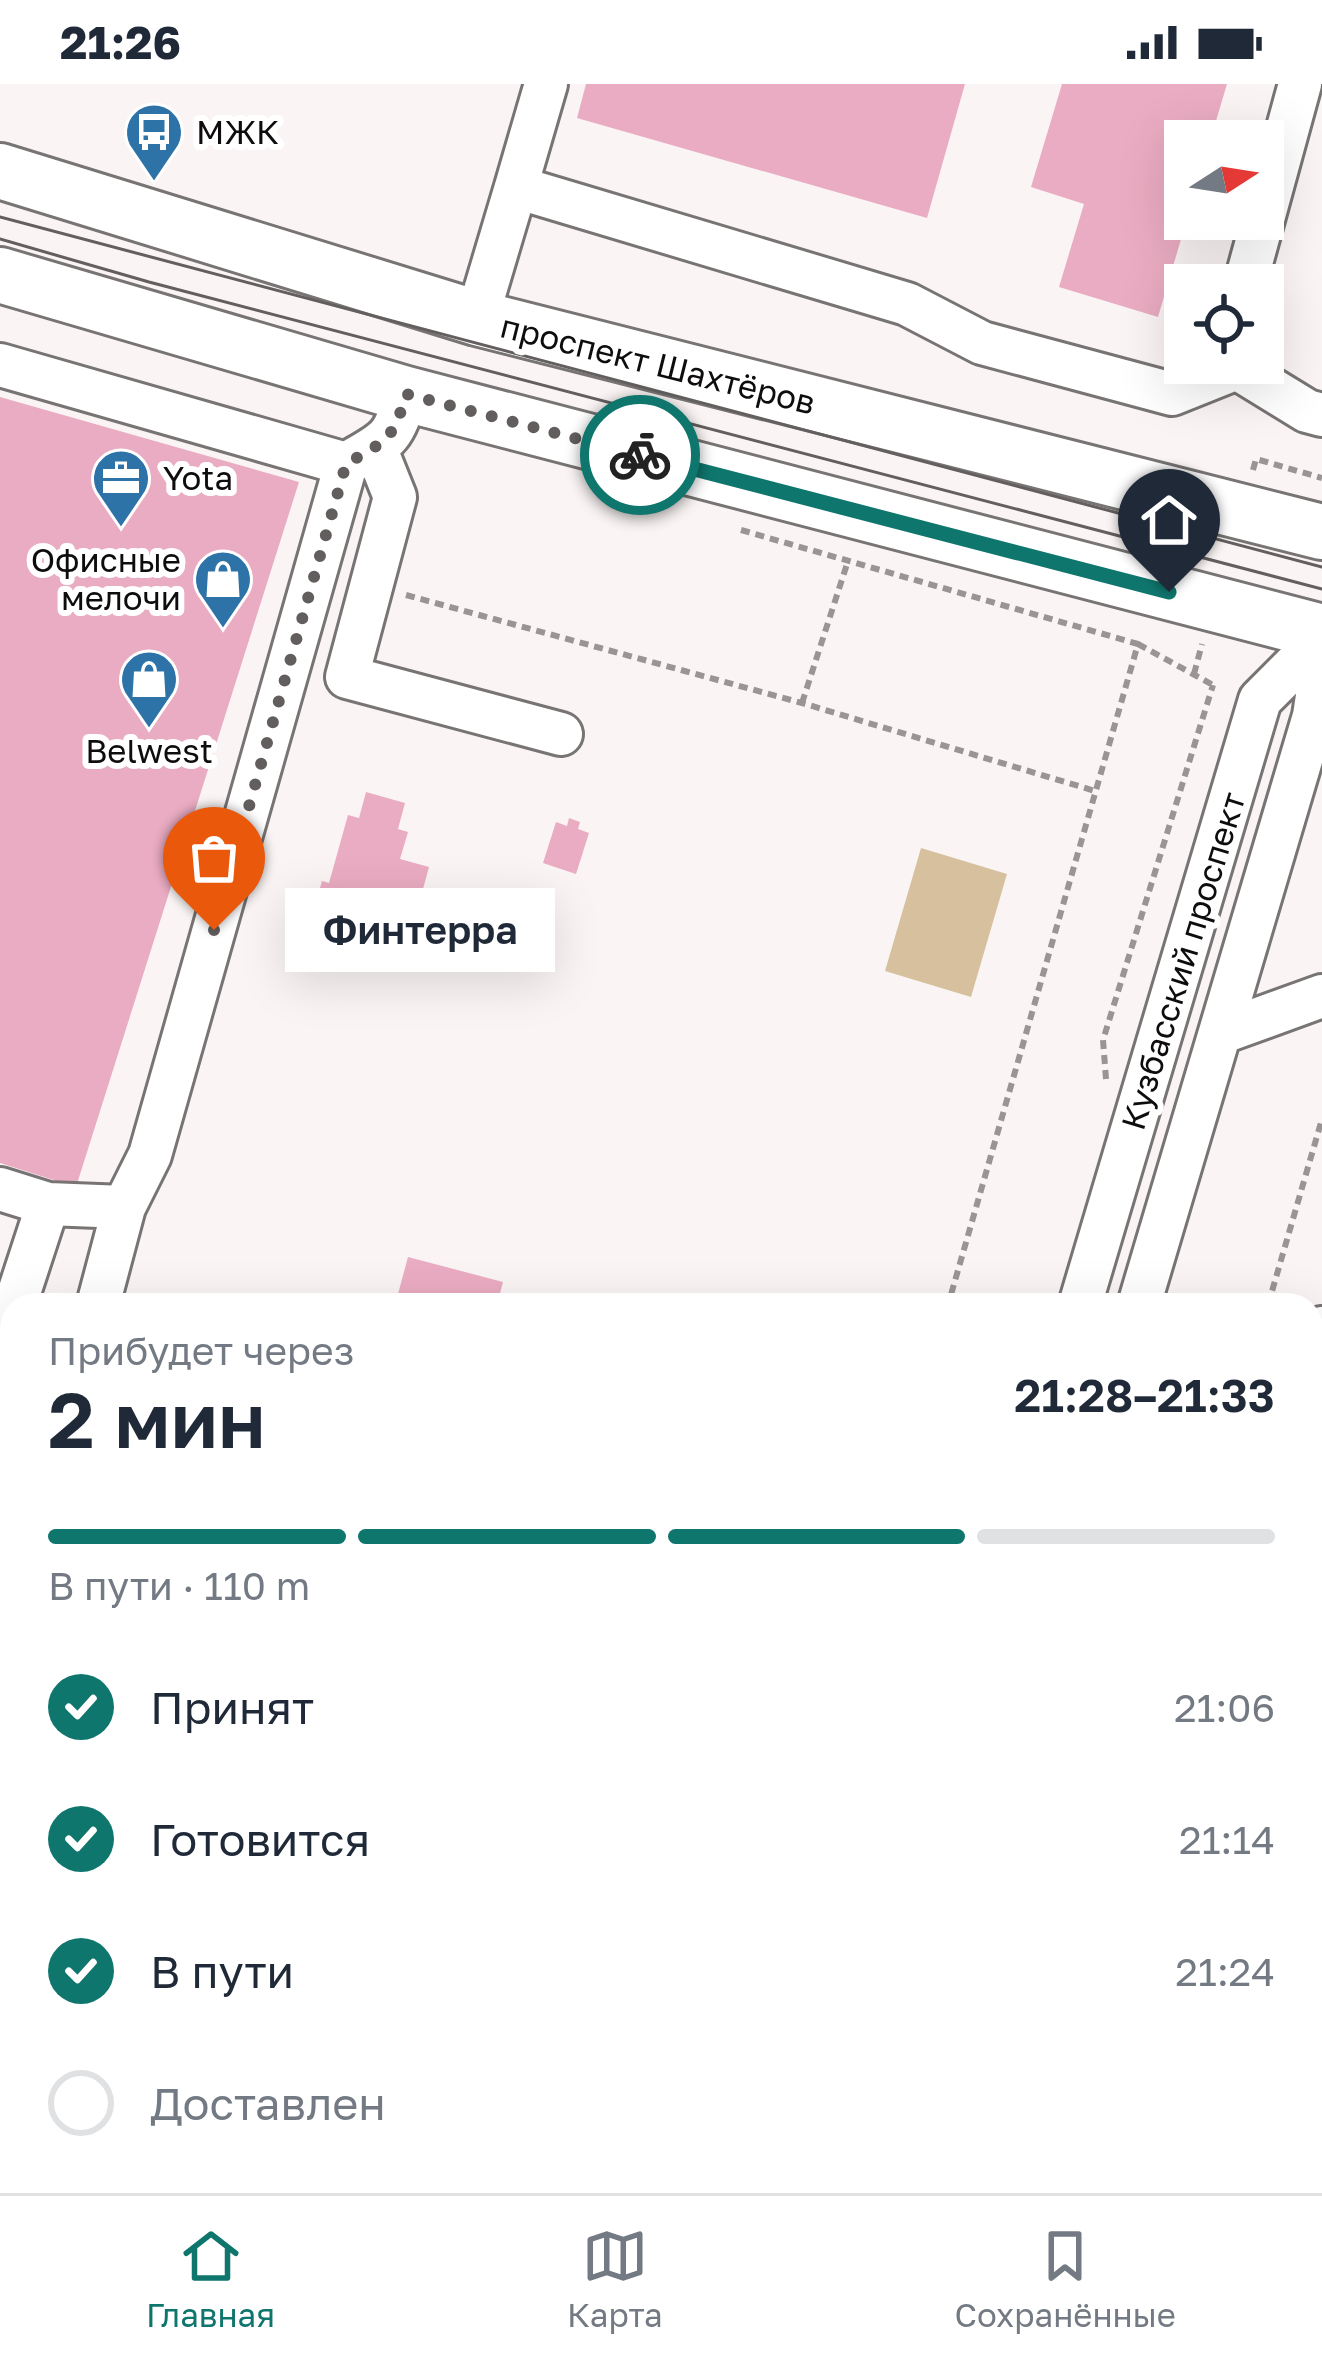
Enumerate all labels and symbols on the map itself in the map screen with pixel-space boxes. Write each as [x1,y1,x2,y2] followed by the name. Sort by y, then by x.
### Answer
[123,101,185,183] bus stop icon: МЖК
[196,112,279,151] place label: МЖК
[1164,120,1284,240] north arrow
[497,306,819,421] street label: проспект Шахтёров
[580,395,700,515] courier
[90,447,152,529] office icon: Yota
[163,458,233,497] place label: Yota
[1118,469,1220,592] pin
[31,540,181,617] place label: Офисные мелочи
[192,548,254,630] shop icon: Офисные мелочи
[118,648,180,730] shop icon: Belwest
[85,731,213,770] place label: Belwest
[1113,788,1252,1134] street label: Кузбасский проспект
[163,807,265,930] pin
[286,888,556,972] callout: Финтерра

